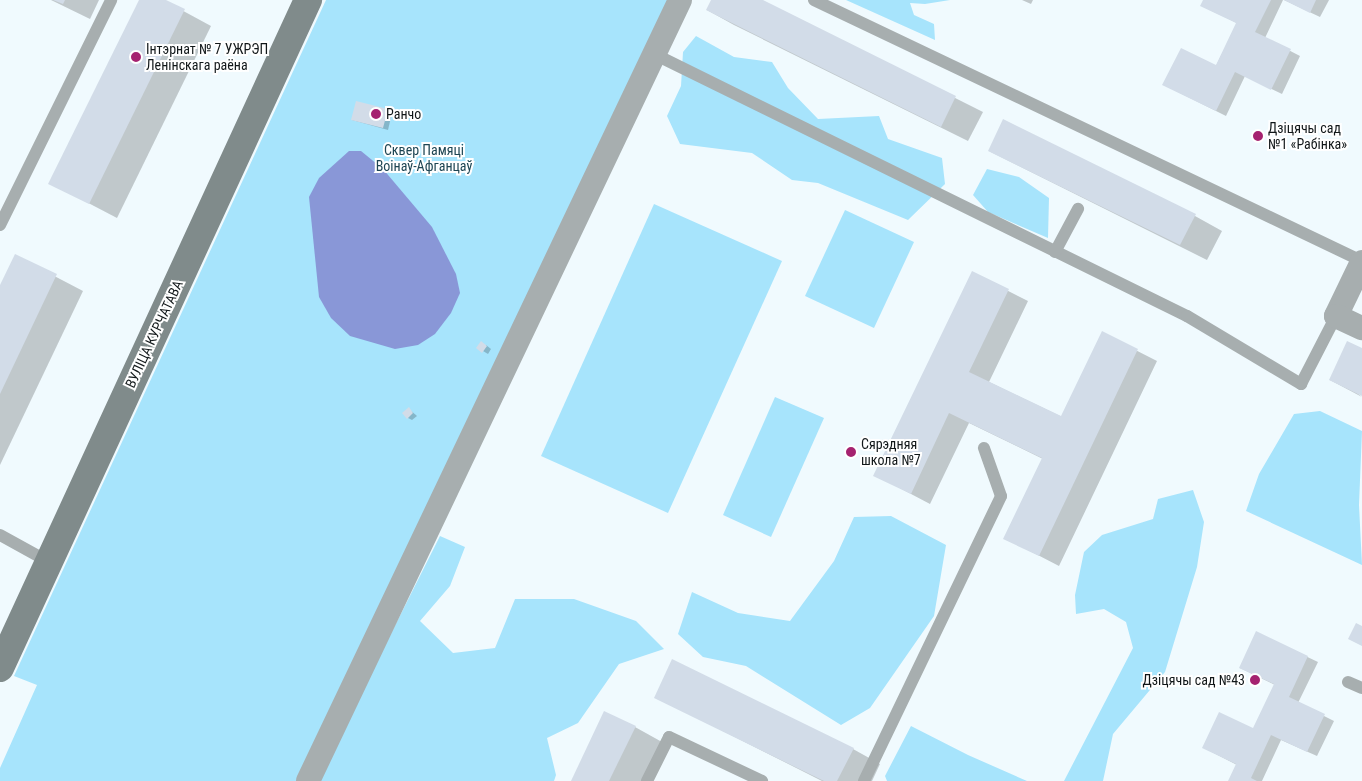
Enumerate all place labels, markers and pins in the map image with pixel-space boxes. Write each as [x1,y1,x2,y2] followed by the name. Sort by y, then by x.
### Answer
[146,41,268,74] place label: Інтэрнат № 7 УЖРЭП Ленінскага раёна
[130,51,142,63] marker: Інтэрнат № 7 УЖРЭП Ленінскага раёна
[386,106,421,122] place label: Ранчо
[370,108,382,120] marker: Ранчо
[1268,120,1347,152] place label: Дзіцячы сад №1 «Рабінка»
[1252,130,1264,142] marker: Дзіцячы сад №1 «Рабінка»
[861,436,921,468] place label: Сярэдняя школа №7
[845,446,857,458] marker: Сярэдняя школа №7
[1143,672,1245,688] place label: Дзіцячы сад №43
[1249,674,1261,686] marker: Дзіцячы сад №43

